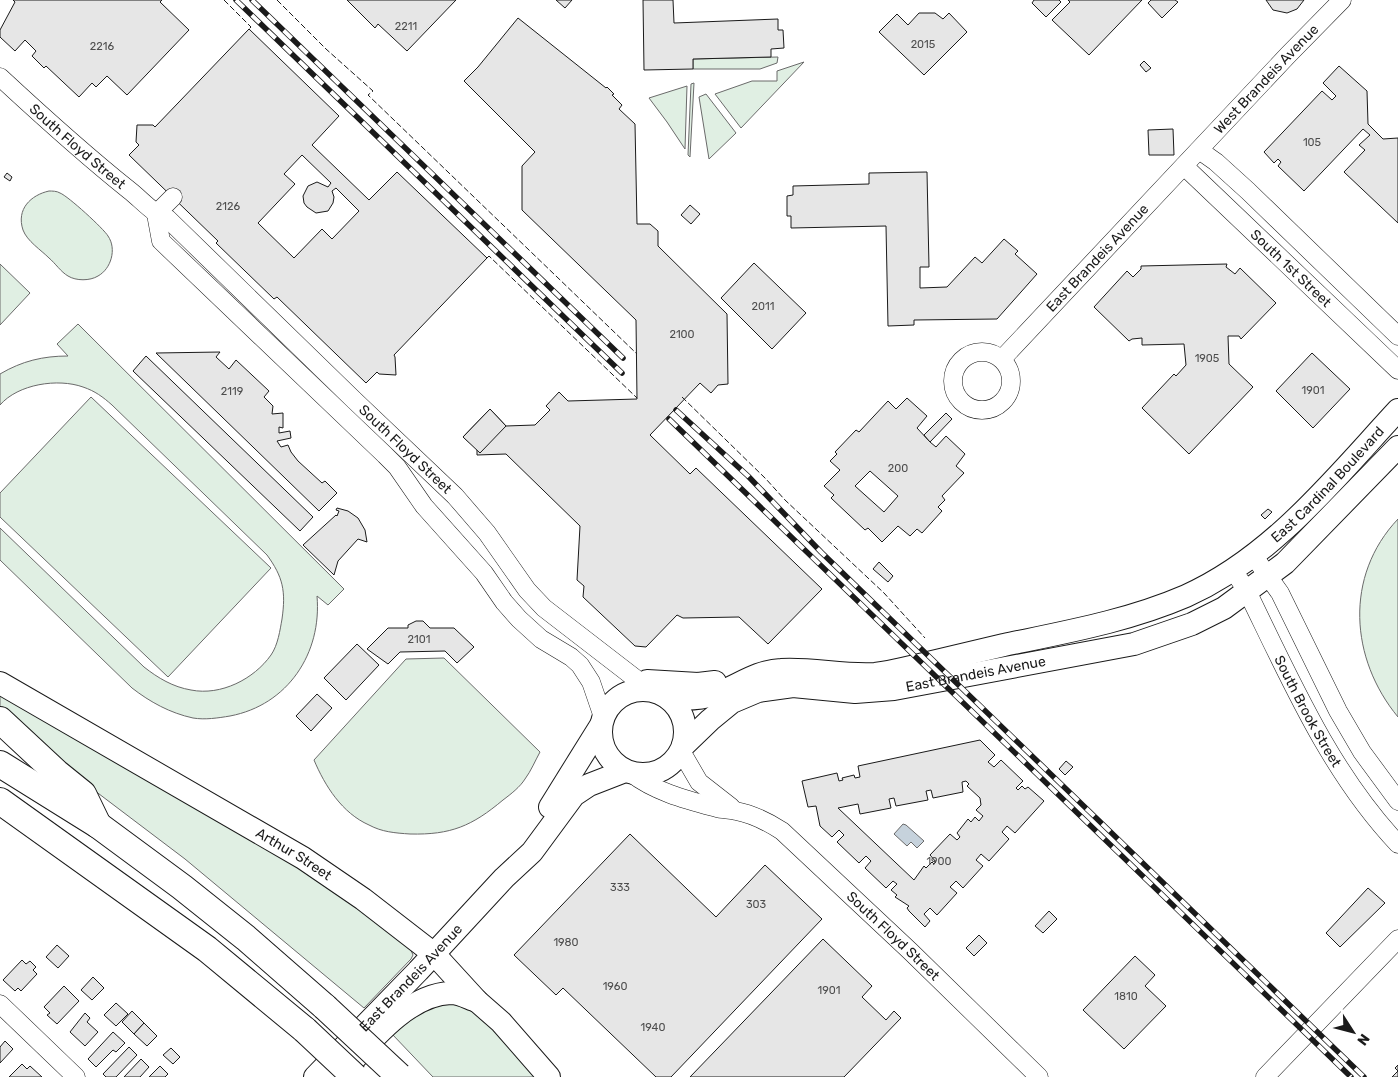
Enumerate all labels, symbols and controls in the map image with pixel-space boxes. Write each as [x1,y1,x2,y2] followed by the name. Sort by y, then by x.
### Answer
[395,20,417,33] house number: 2211
[1210,21,1322,137] street label: West Brandeis Avenue
[911,38,936,51] house number: 2015
[90,40,114,53] house number: 2216
[26,100,129,193] street label: South Floyd Street
[1303,136,1322,149] house number: 105
[216,200,240,213] house number: 2126
[1043,200,1153,316] street label: East Brandeis Avenue
[1247,226,1335,311] street label: South 1st Street
[752,300,774,313] house number: 2011
[669,328,695,341] house number: 2100
[1195,352,1220,365] house number: 1905
[1302,384,1324,397] house number: 1901
[221,385,243,398] house number: 2119
[355,401,456,498] street label: South Floyd Street
[1268,423,1388,546] street label: East Cardinal Boulevard
[888,462,908,475] house number: 200
[408,633,430,646] house number: 2101
[904,653,1047,696] street label: East Brandeis Avenue
[1271,653,1345,771] street label: South Brook Street
[253,825,335,884] street label: Arthur Street
[926,855,952,868] house number: 1900
[610,881,630,894] house number: 333
[843,888,943,985] street label: South Floyd Street
[746,898,766,911] house number: 303
[356,921,466,1035] street label: East Brandeis Avenue
[553,936,579,949] house number: 1980
[603,980,627,993] house number: 1960
[818,984,840,997] house number: 1901
[1114,990,1138,1003] house number: 1810
[1328,1007,1378,1057] north arrow
[641,1021,665,1034] house number: 1940
[1353,1030,1373,1048] text: N

